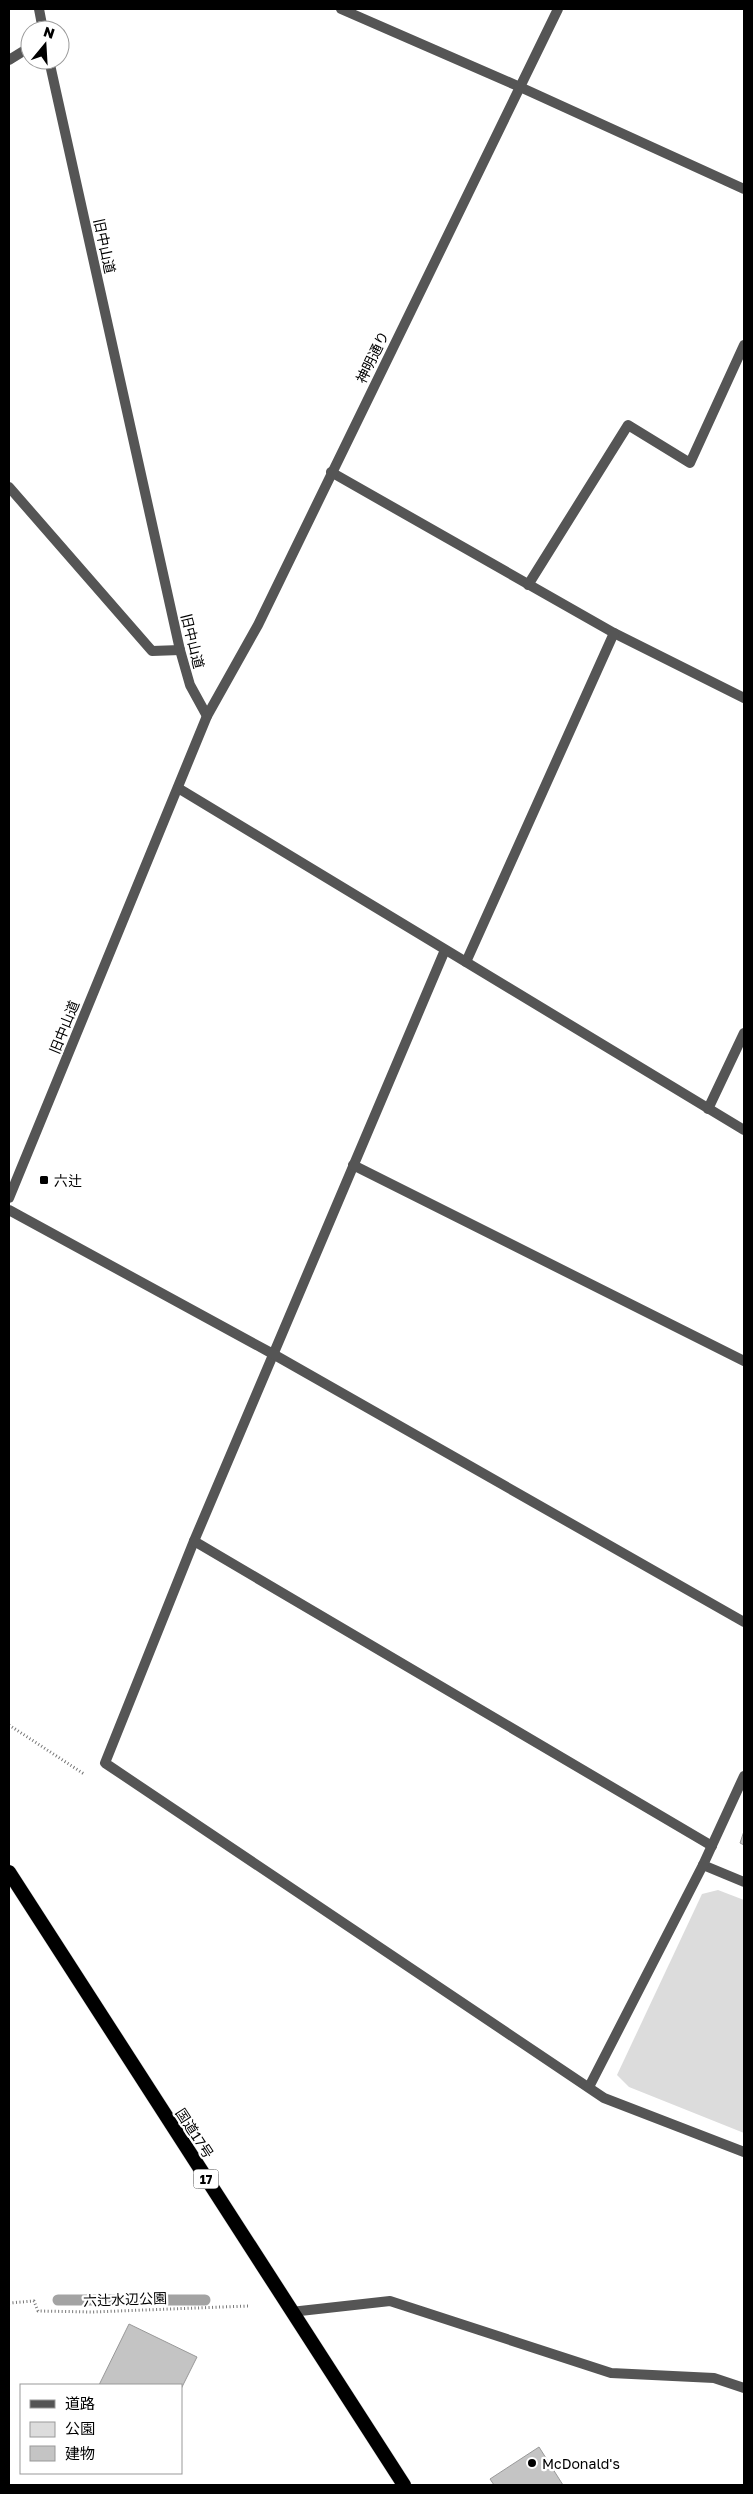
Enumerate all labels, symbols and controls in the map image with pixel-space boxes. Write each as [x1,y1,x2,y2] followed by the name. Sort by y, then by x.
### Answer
[20,20,70,70] north arrow
[41,22,57,42] text: N
[91,217,119,275] street label: 旧中山道
[352,328,392,386] street label: 神明通り
[178,612,208,670] street label: 旧中山道
[46,998,82,1056] street label: 旧中山道
[54,1172,82,1189] place label: 六辻
[38,1174,50,1186] marker: 六辻
[173,2105,217,2161] street label: 国道17号
[194,2170,218,2188] road number: 17
[83,2289,167,2309] street label: 六辻水辺公園
[20,2384,182,2474] legend
[65,2394,95,2412] text: 道路
[65,2419,95,2437] text: 公園
[65,2444,95,2462] text: 建物
[542,2455,620,2472] place label: McDonald's
[526,2457,538,2469] marker: McDonald's

